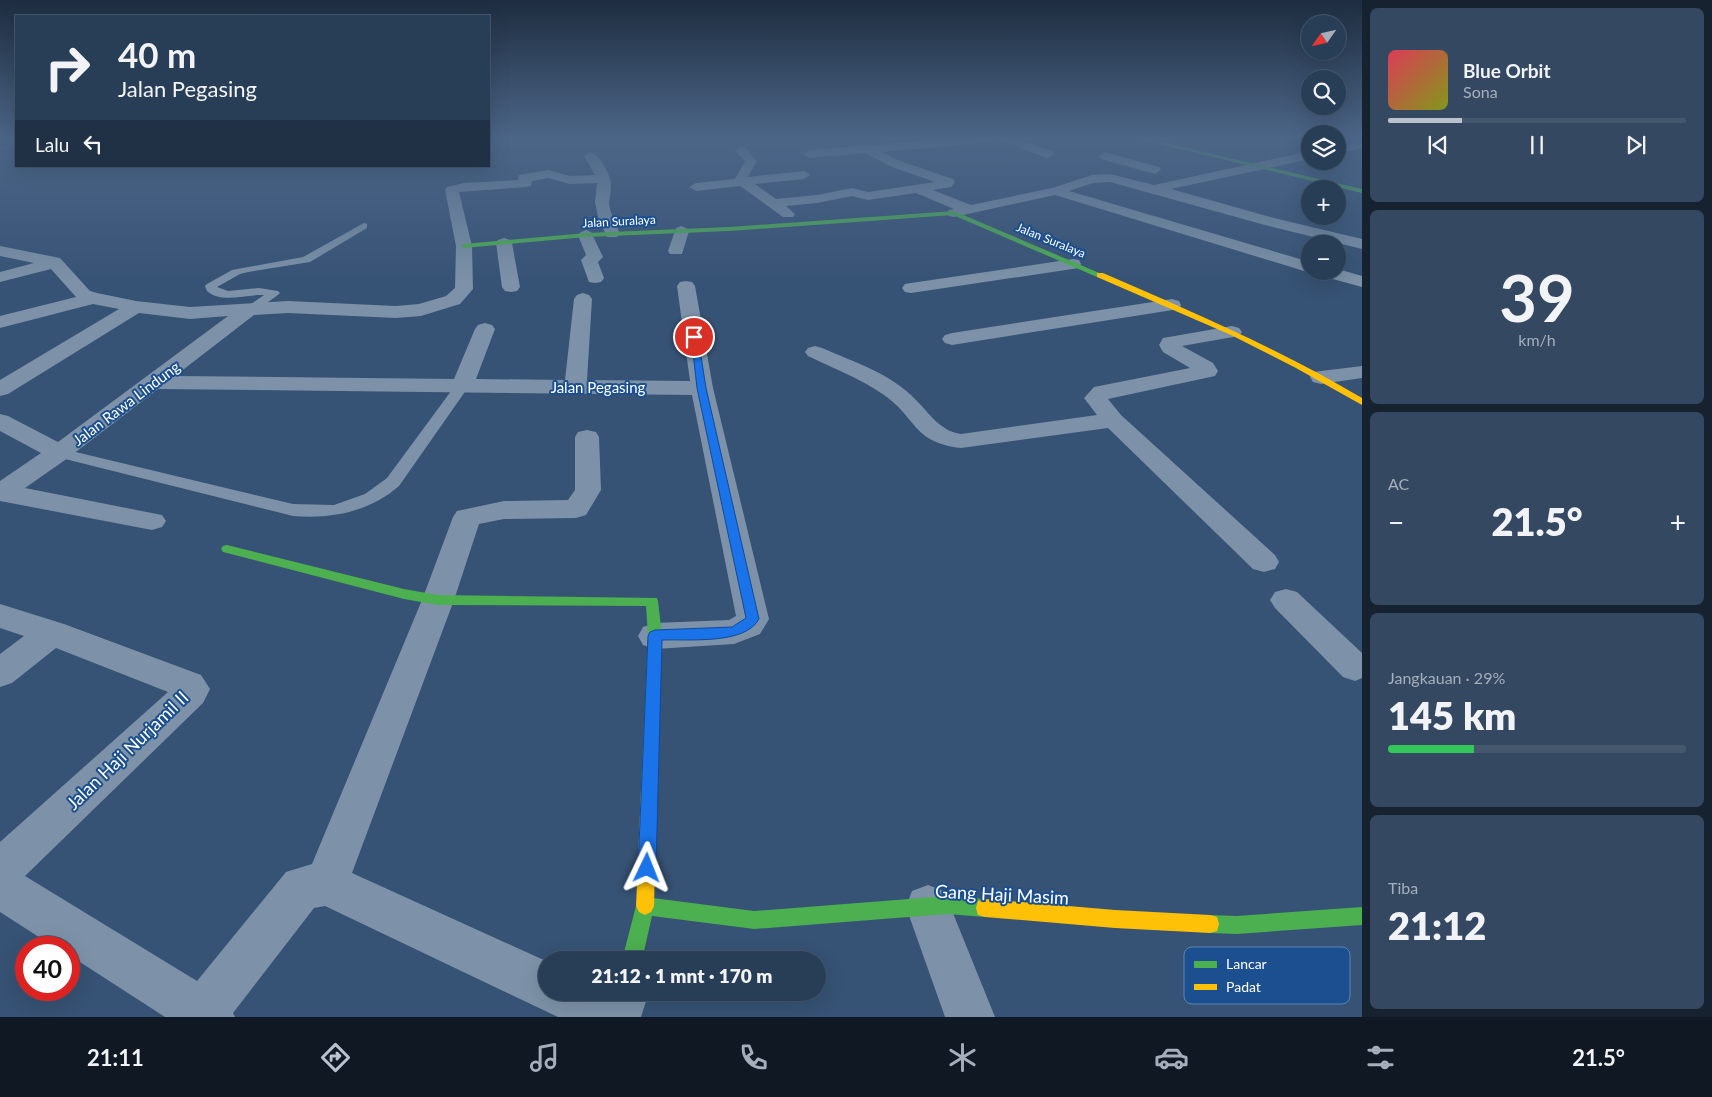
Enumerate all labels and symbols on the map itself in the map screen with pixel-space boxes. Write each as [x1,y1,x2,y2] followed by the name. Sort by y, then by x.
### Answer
[1301,15,1346,60] north arrow
[582,212,656,230] street label: Jalan Suralaya
[1014,219,1088,261] street label: Jalan Suralaya
[673,316,715,358] pin
[69,357,183,449] street label: Jalan Rawa Lindung
[551,378,646,396] street label: Jalan Pegasing
[61,686,193,814] street label: Jalan Haji Nurjamil II
[620,841,672,893] position arrow
[935,880,1069,908] street label: Gang Haji Masim
[15,936,80,1001] speed limit sign: 40
[1184,947,1350,1004] legend
[1226,955,1267,972] text: Lancar
[1226,978,1261,995] text: Padat

